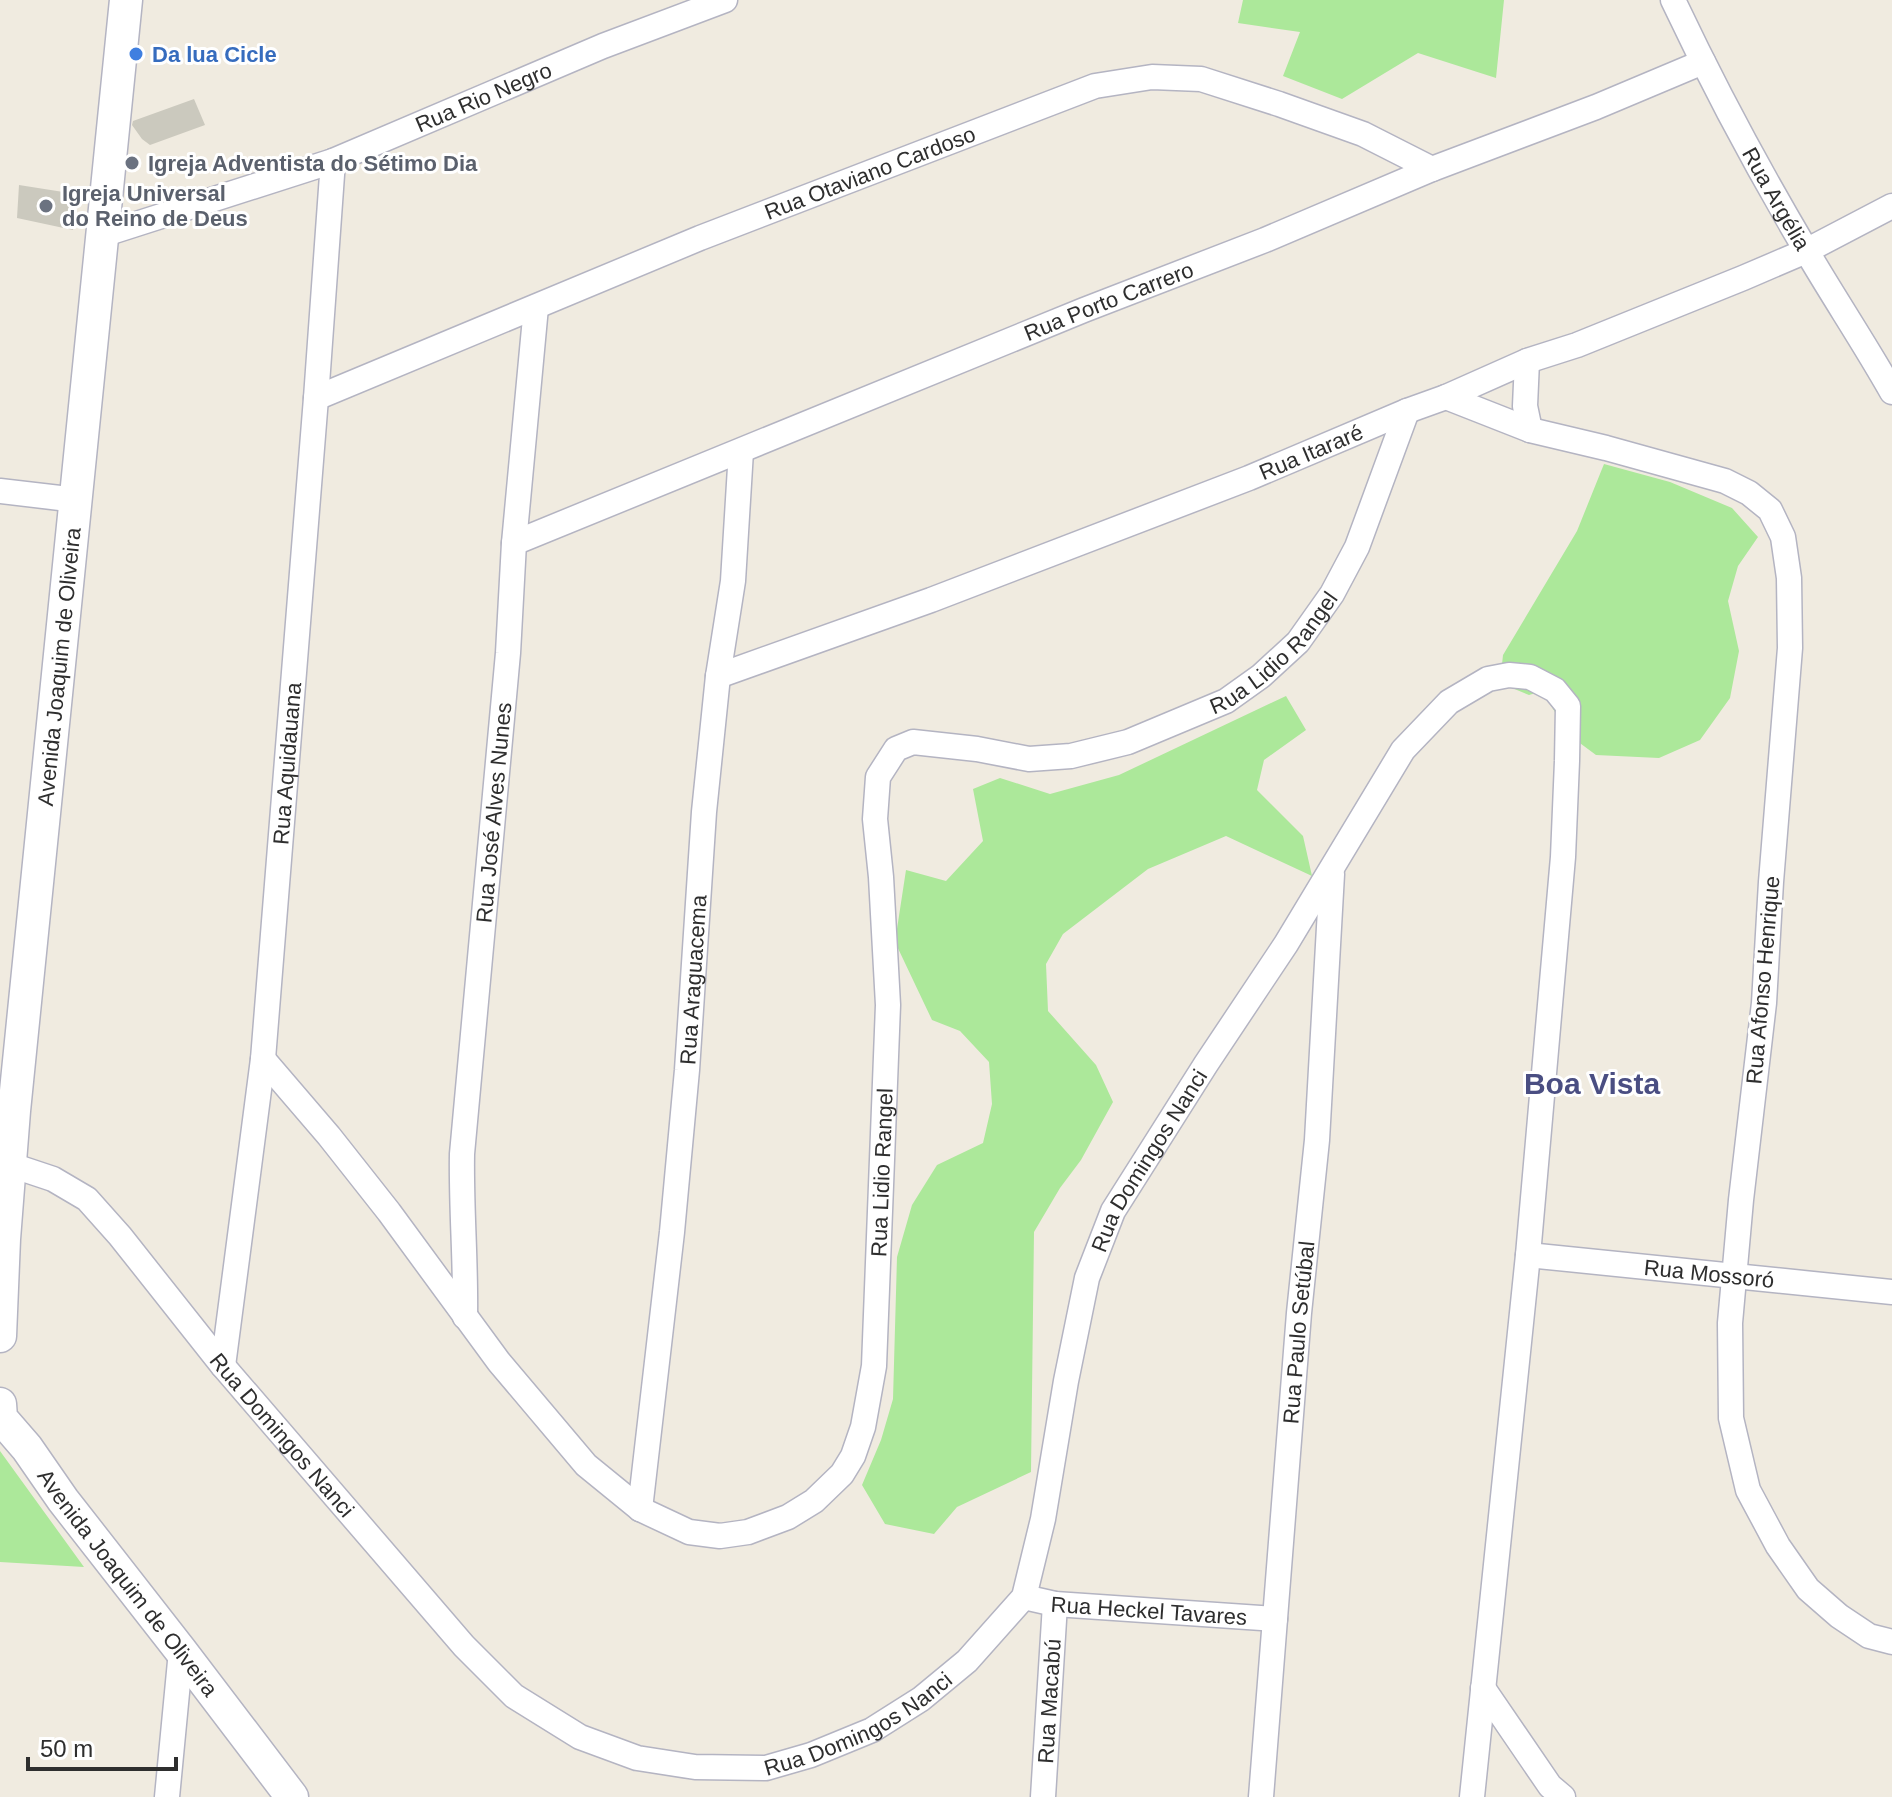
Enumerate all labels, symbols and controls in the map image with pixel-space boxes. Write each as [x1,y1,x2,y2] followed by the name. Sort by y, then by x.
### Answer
[152,42,277,67] place label: Da lua Cicle
[127,45,145,63] marker: Da lua Cicle
[411,57,555,137] street label: Rua Rio Negro
[761,121,979,225] street label: Rua Otaviano Cardoso
[1738,143,1816,255] street label: Rua Argélia
[148,151,478,176] place label: Igreja Adventista do Sétimo Dia
[123,154,141,172] marker: Igreja Adventista do Sétimo Dia
[62,181,248,231] place label: Igreja Universal do Reino de Deus
[37,197,55,215] marker: Igreja Universal do Reino de Deus
[1020,256,1197,346] street label: Rua Porto Carrero
[1255,419,1367,485] street label: Rua Itararé
[32,525,85,807] street label: Avenida Joaquim de Oliveira
[1206,587,1342,719] street label: Rua Lidio Rangel
[268,681,306,846] street label: Rua Aquidauana
[471,701,516,924] street label: Rua José Alves Nunes
[1741,875,1785,1085] street label: Rua Afonso Henrique
[675,893,711,1065] street label: Rua Araguacema
[1086,1065,1212,1255] street label: Rua Domingos Nanci
[1524,1067,1660,1100] district label: Boa Vista
[866,1088,897,1257] street label: Rua Lidio Rangel
[1278,1240,1319,1425] street label: Rua Paulo Setúbal
[1643,1254,1775,1292] street label: Rua Mossoró
[205,1348,360,1522] street label: Rua Domingos Nanci
[33,1464,224,1702] street label: Avenida Joaquim de Oliveira
[1050,1591,1248,1630] street label: Rua Heckel Tavares
[1033,1638,1065,1764] street label: Rua Macabú
[761,1667,957,1780] street label: Rua Domingos Nanci
[28,1721,176,1771] scale bar
[40,1735,93,1762] text: 50 m

